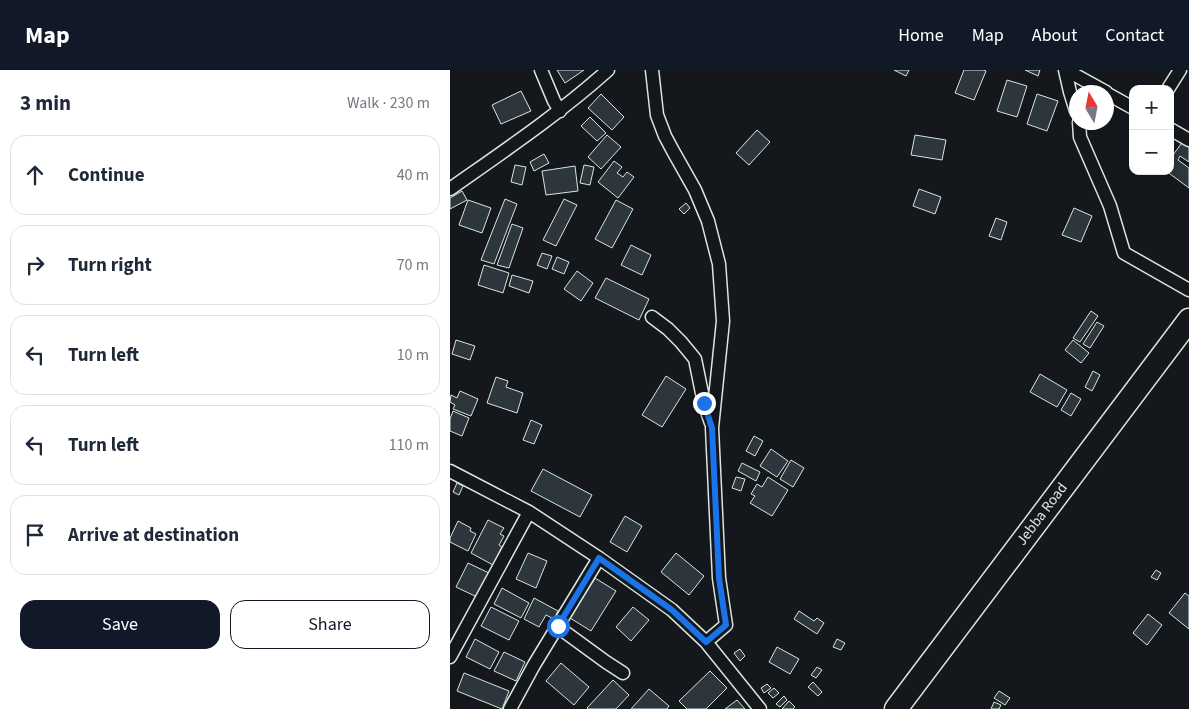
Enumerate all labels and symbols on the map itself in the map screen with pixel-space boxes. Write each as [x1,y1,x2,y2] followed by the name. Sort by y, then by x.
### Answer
[1069,85,1114,130] north arrow
[693,392,716,415] route end
[1011,478,1073,550] street label: Jebba Road
[547,615,570,638] route start

